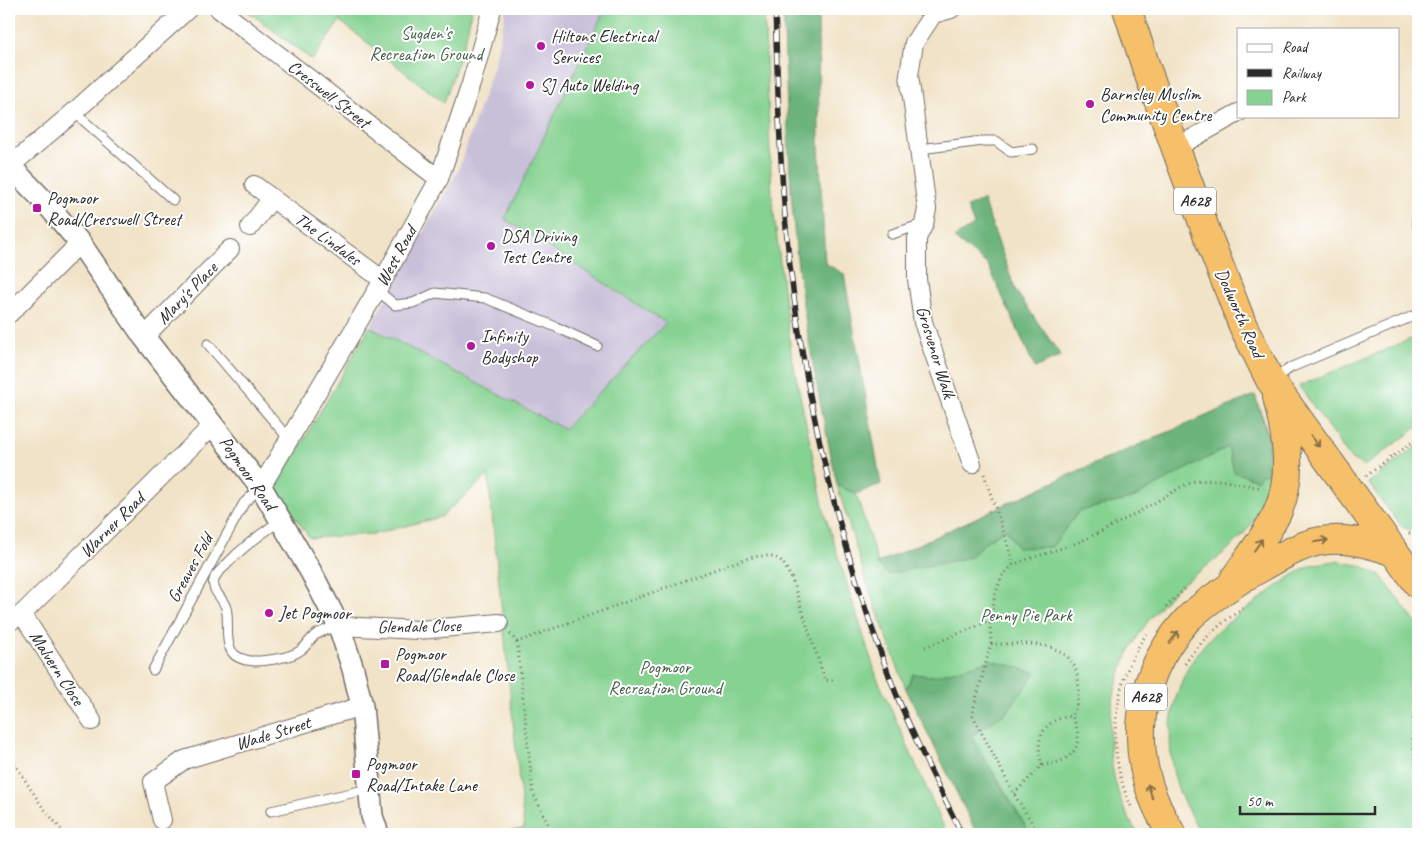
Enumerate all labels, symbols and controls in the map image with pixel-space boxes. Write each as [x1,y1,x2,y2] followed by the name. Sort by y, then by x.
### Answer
[369,22,485,65] park label: Sugden's Recreation Ground
[551,25,659,68] place label: Hiltons Electrical Services
[1237,28,1400,118] legend
[1282,38,1309,57] text: Road
[535,40,547,52] marker: Hiltons Electrical Services
[284,55,377,135] street label: Cresswell Street
[1282,64,1323,83] text: Railway
[540,74,640,96] place label: SJ Auto Welding
[524,79,536,91] marker: SJ Auto Welding
[1100,83,1212,126] place label: Barnsley Muslim Community Centre
[1282,88,1307,107] text: Park
[1084,98,1096,110] marker: Barnsley Muslim Community Centre
[47,187,184,230] place label: Pogmoor Road/Cresswell Street
[1174,188,1216,215] road number: A628
[31,202,43,214] marker: Pogmoor Road/Cresswell Street
[291,208,367,271] street label: The Lindales
[371,220,423,290] street label: West Road
[501,225,578,268] place label: DSA Driving Test Centre
[485,240,497,252] marker: DSA Driving Test Centre
[152,257,223,329] street label: Mary's Place
[1211,265,1271,364] street label: Dodworth Road
[912,303,961,402] street label: Grosvenor Walk
[481,325,539,368] place label: Infinity Bodyshop
[465,340,477,352] marker: Infinity Bodyshop
[215,432,283,517] street label: Pogmoor Road
[1310,434,1320,448] one-way arrow
[75,486,151,562] street label: Warner Road
[162,527,219,606] street label: Greaves Fold
[1312,536,1328,546] one-way arrow
[1253,538,1263,552] one-way arrow
[278,602,353,624] place label: Jet Pogmoor
[980,604,1073,626] park label: Penny Pie Park
[263,607,275,619] marker: Jet Pogmoor
[377,614,462,638] street label: Glendale Close
[25,627,90,710] street label: Malvern Close
[1169,630,1179,644] one-way arrow
[395,643,516,686] place label: Pogmoor Road/Glendale Close
[608,656,724,699] park label: Pogmoor Recreation Ground
[379,658,391,670] marker: Pogmoor Road/Glendale Close
[1125,684,1167,710] road number: A628
[233,711,315,755] street label: Wade Street
[366,753,478,796] place label: Pogmoor Road/Intake Lane
[350,768,362,780] marker: Pogmoor Road/Intake Lane
[1145,783,1155,799] one-way arrow
[1240,783,1374,815] scale bar
[1247,792,1274,811] text: 50 m

